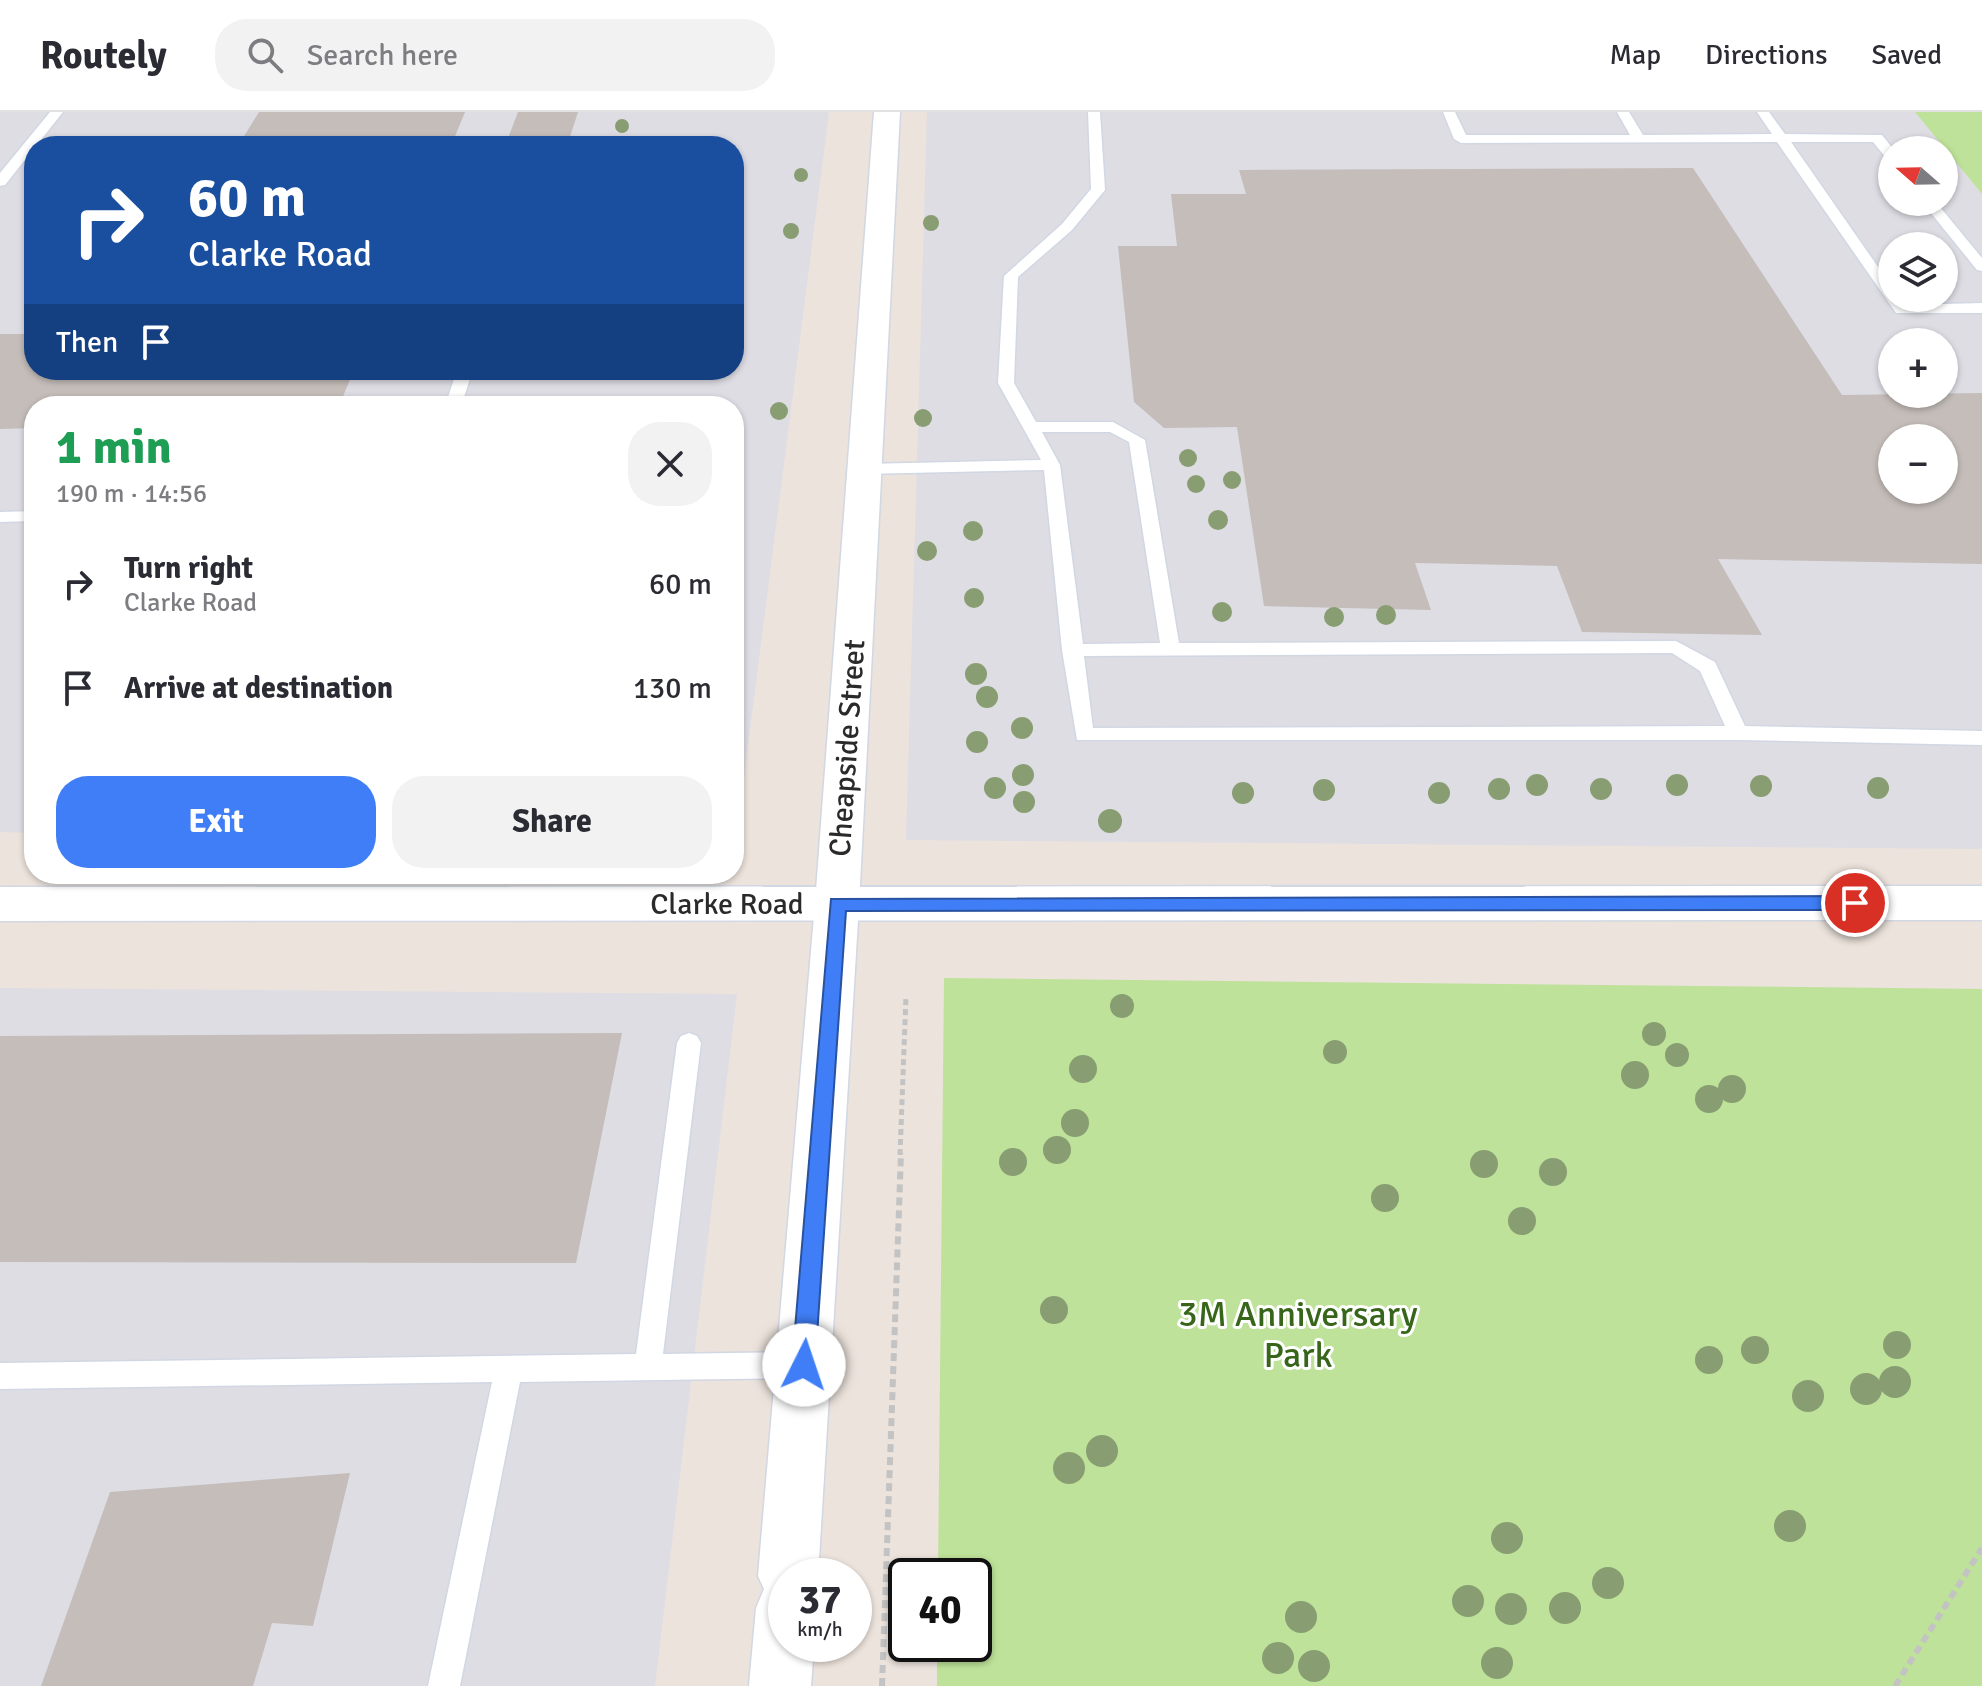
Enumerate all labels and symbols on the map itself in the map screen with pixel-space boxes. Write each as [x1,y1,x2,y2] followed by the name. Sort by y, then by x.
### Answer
[1878,136,1958,216] north arrow
[821,638,874,858] street label: Cheapside Street
[1821,869,1889,937] pin
[650,886,804,923] street label: Clarke Road
[1178,1292,1418,1378] park label: 3M Anniversary Park
[762,1323,846,1407] position arrow
[888,1558,992,1662] speed limit sign: 40

